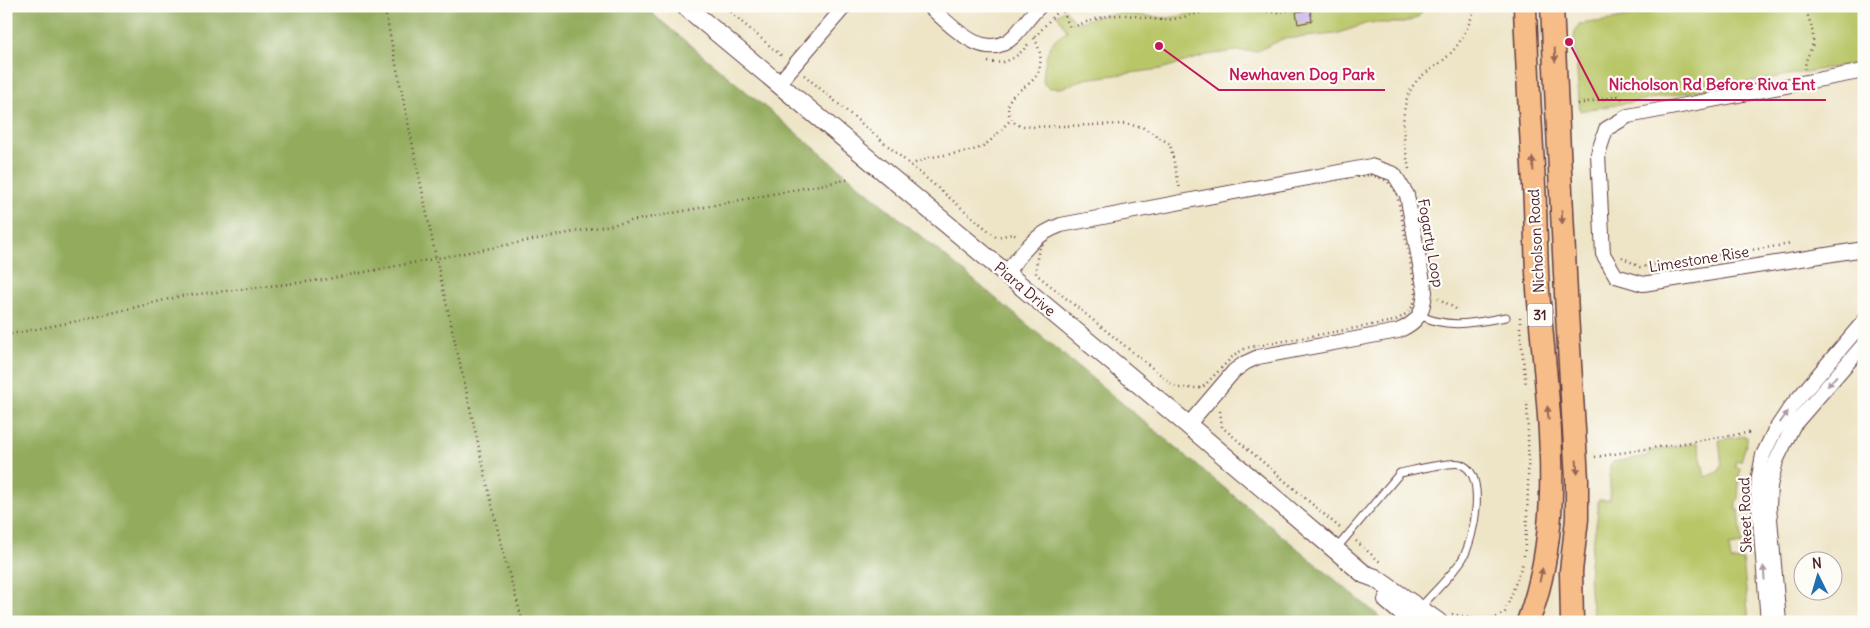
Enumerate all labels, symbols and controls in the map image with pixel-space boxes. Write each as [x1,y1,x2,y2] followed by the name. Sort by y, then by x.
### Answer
[1551,47,1559,63] one-way arrow
[1219,59,1385,90] callout: Newhaven Dog Park
[1229,64,1375,85] text: Newhaven Dog Park
[1599,69,1826,100] callout: Nicholson Rd Before Riva Ent
[1609,74,1816,94] text: Nicholson Rd Before Riva Ent
[1528,156,1536,172] one-way arrow
[1524,188,1548,294] street label: Nicholson Road
[1414,197,1448,289] street label: Fogarty Loop
[1559,210,1567,226] one-way arrow
[1648,242,1750,276] street label: Limestone Rise
[990,258,1060,320] street label: Piara Drive
[1528,304,1552,326] road number: 31
[1826,374,1837,387] one-way arrow
[1544,405,1552,421] one-way arrow
[1779,410,1789,424] one-way arrow
[1573,460,1581,476] one-way arrow
[1734,477,1756,553] street label: Skeet Road
[1792,550,1842,600] north arrow
[1811,554,1822,572] text: N
[1760,565,1768,581] one-way arrow
[1538,567,1546,583] one-way arrow

